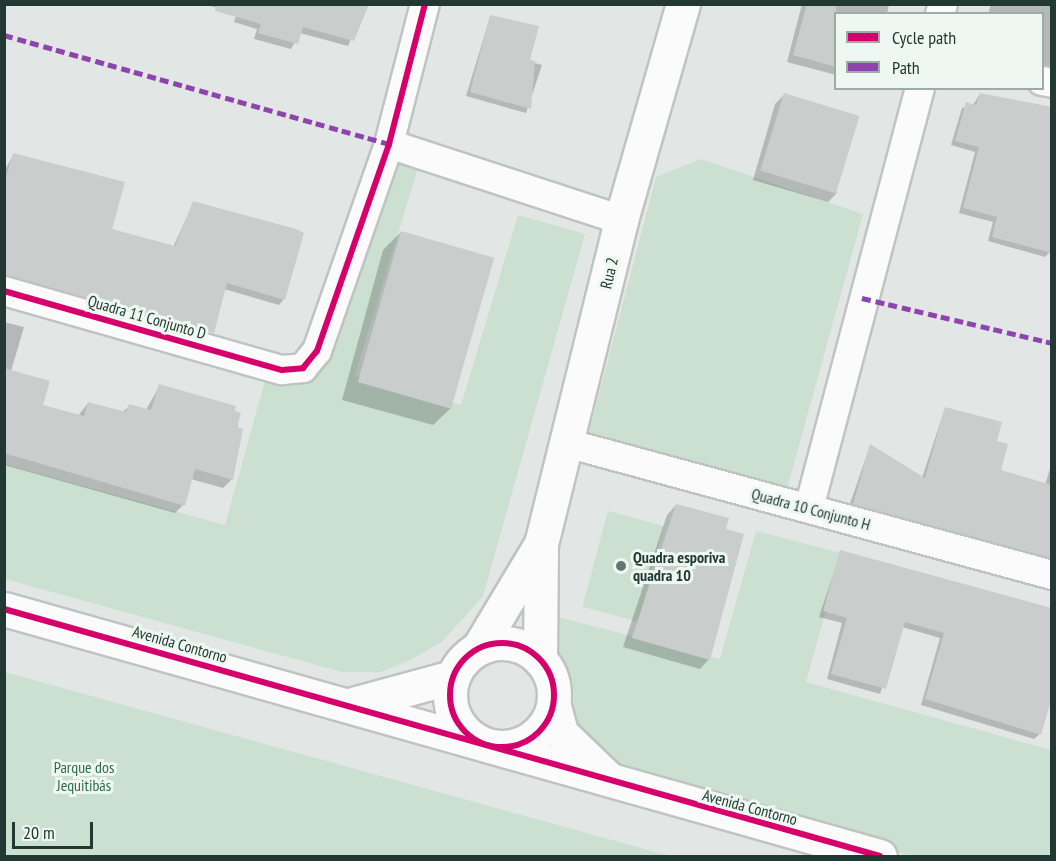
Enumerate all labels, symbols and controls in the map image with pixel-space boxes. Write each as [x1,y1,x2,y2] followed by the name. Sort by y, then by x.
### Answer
[834,12,1044,90] legend
[892,26,956,49] text: Cycle path
[892,56,920,79] text: Path
[596,255,622,291] street label: Rua 2
[86,291,208,343] street label: Quadra 11 Conjunto D
[749,484,873,534] street label: Quadra 10 Conjunto H
[633,547,725,585] place label: Quadra esporiva quadra 10
[614,559,628,573] marker: Quadra esporiva quadra 10
[131,621,229,667] street label: Avenida Contorno
[54,757,114,795] park label: Parque dos Jequitibás
[700,785,800,829] street label: Avenida Contorno
[15,810,96,848] scale bar
[23,821,55,844] text: 20 m

